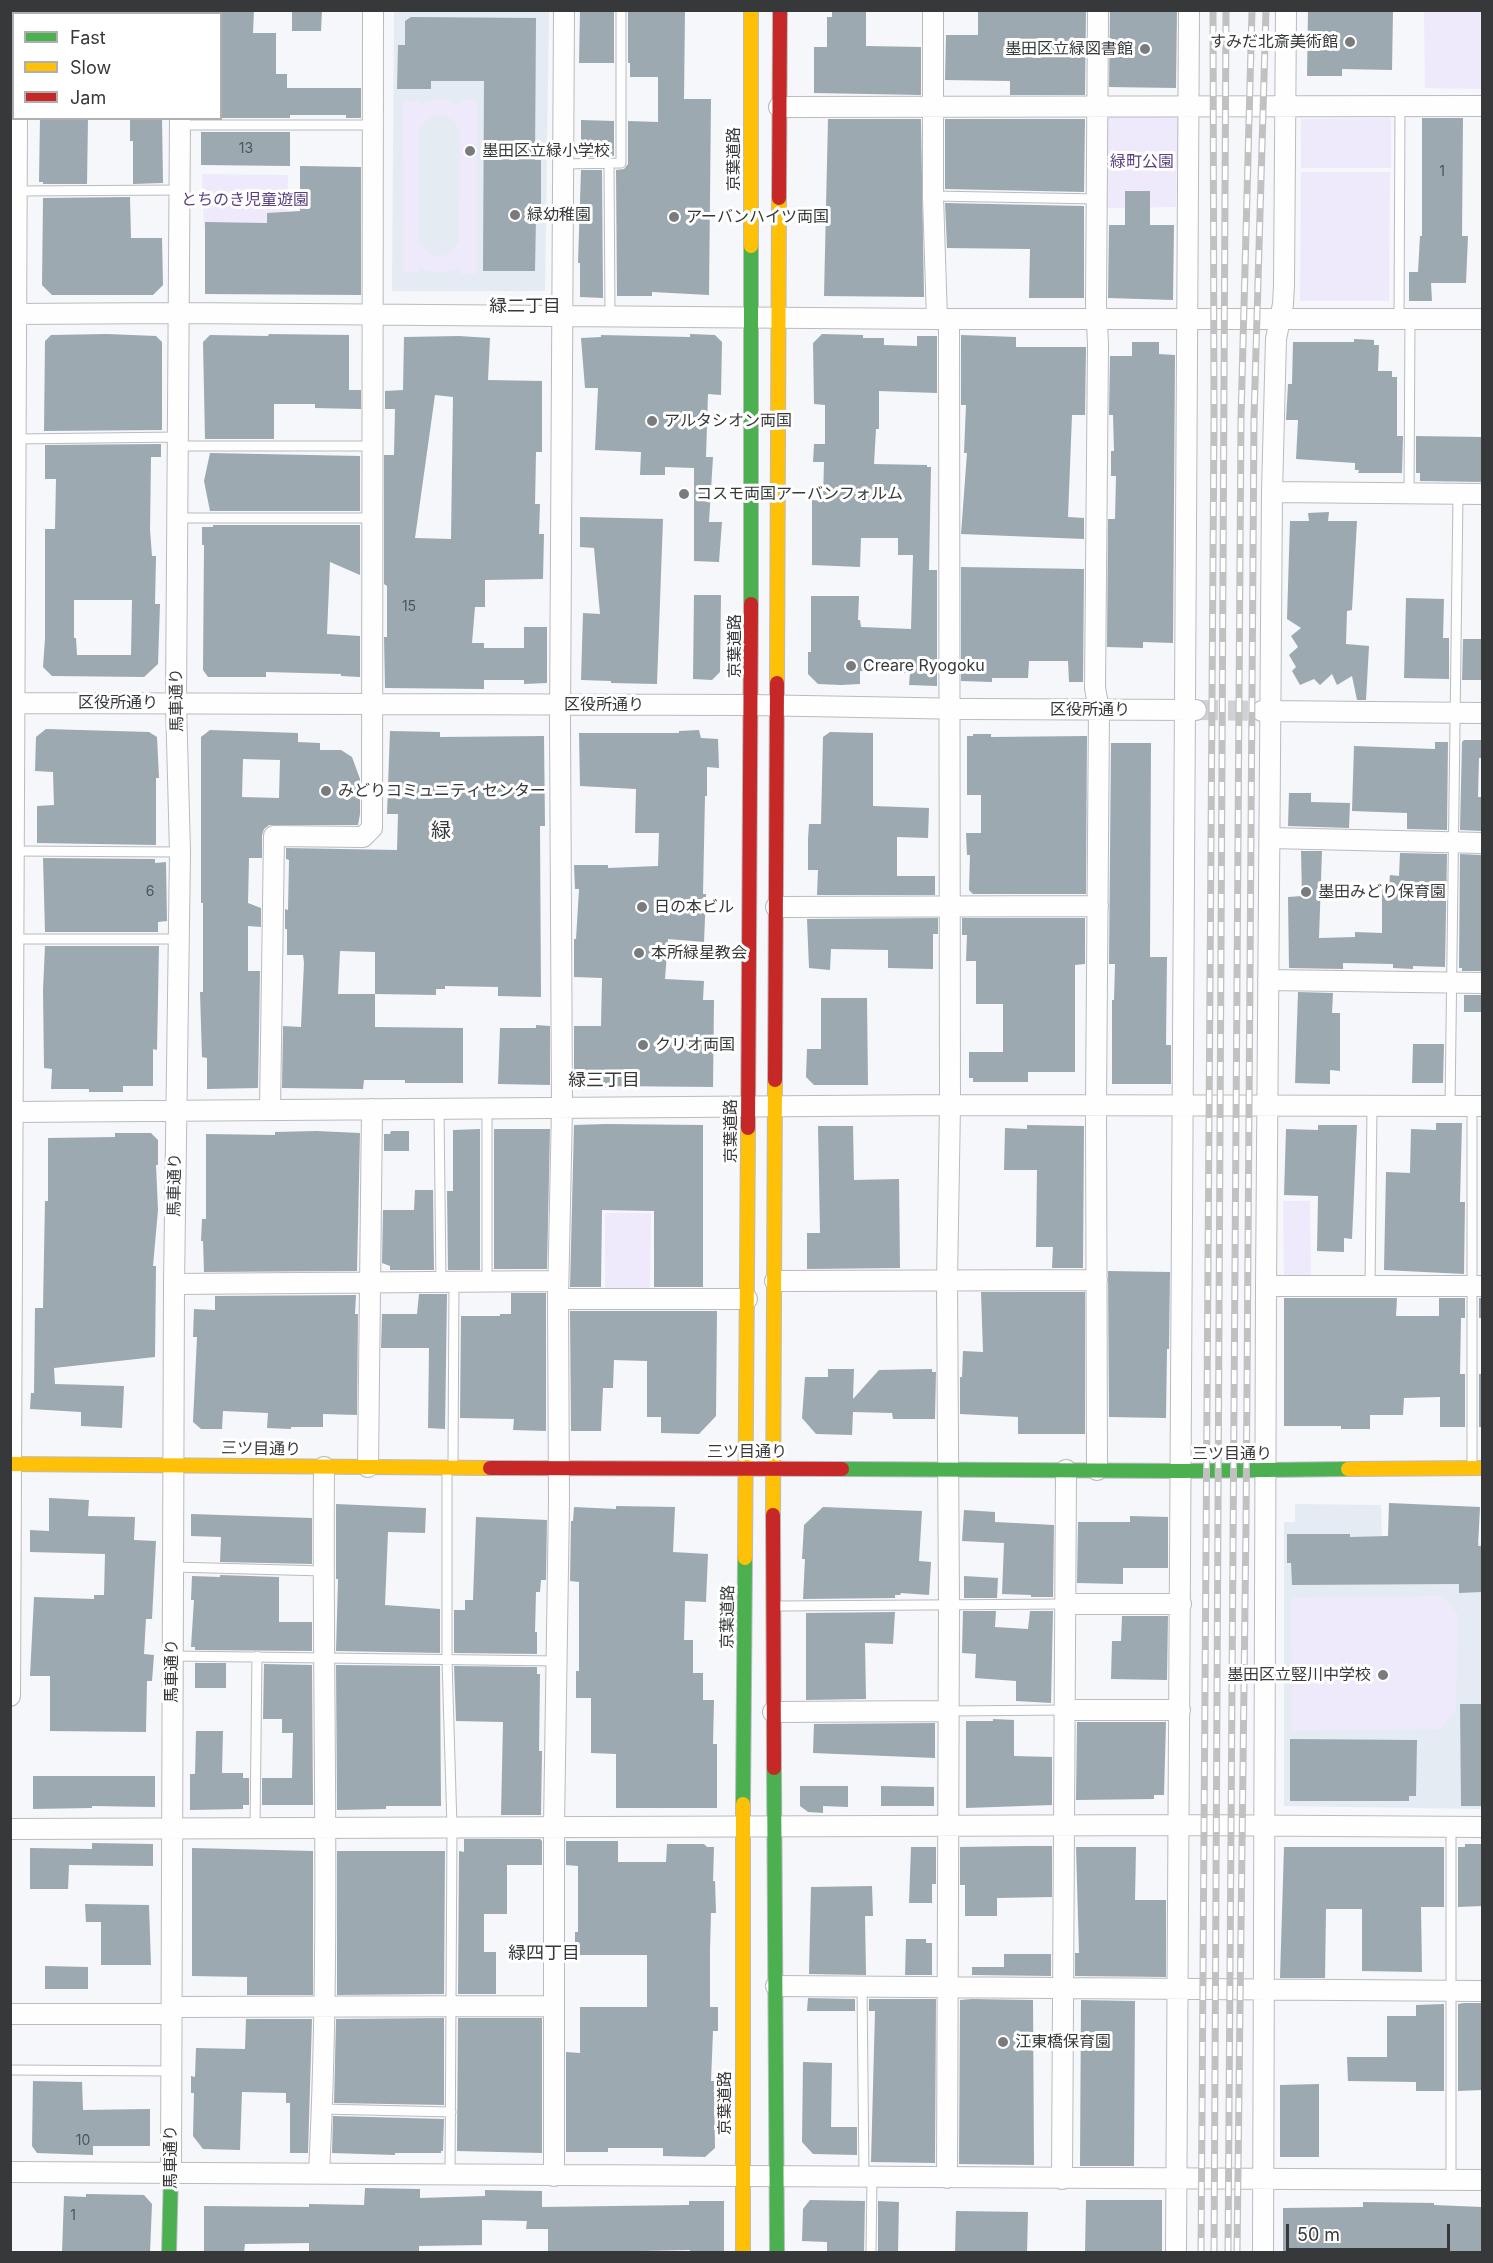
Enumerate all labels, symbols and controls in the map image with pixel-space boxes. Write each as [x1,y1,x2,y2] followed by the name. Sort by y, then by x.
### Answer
[12,12,222,120] legend
[70,27,106,48] text: Fast
[1210,32,1338,52] place label: すみだ北斎美術館
[1343,35,1357,49] marker: すみだ北斎美術館
[1005,39,1133,59] place label: 墨田区立緑図書館
[1138,42,1152,56] marker: 墨田区立緑図書館
[70,57,111,78] text: Slow
[70,87,106,108] text: Jam
[724,127,744,191] street label: 京葉道路
[239,141,253,157] house number: 13
[482,141,610,161] place label: 墨田区立緑小学校
[463,144,477,158] marker: 墨田区立緑小学校
[1110,152,1174,172] park label: 緑町公園
[1439,164,1445,180] house number: 1
[181,190,309,210] park label: とちのき児童遊園
[527,205,591,225] place label: 緑幼稚園
[686,207,829,227] place label: アーバンハイツ両国
[508,208,522,222] marker: 緑幼稚園
[667,210,681,224] marker: アーバンハイツ両国
[489,296,561,318] district label: 緑二丁目
[664,411,792,431] place label: アルタシオン両国
[645,414,659,428] marker: アルタシオン両国
[696,484,903,504] place label: コスモ両国アーバンフォルム
[677,487,691,501] marker: コスモ両国アーバンフォルム
[402,599,416,615] house number: 15
[725,614,745,678] street label: 京葉道路
[863,656,985,676] place label: Creare Ryogoku
[844,659,858,673] marker: Creare Ryogoku
[167,668,187,732] street label: 馬車通り
[78,693,158,713] street label: 区役所通り
[564,695,644,715] street label: 区役所通り
[1050,700,1130,720] street label: 区役所通り
[338,781,546,801] place label: みどりコミュニティセンター
[319,784,333,798] marker: みどりコミュニティセンター
[431,819,451,843] district label: 緑
[1318,882,1446,902] place label: 墨田みどり保育園
[146,884,154,900] house number: 6
[1299,885,1313,899] marker: 墨田みどり保育園
[654,897,734,917] place label: 日の本ビル
[635,900,649,914] marker: 日の本ビル
[651,943,747,963] place label: 本所緑星教会
[632,946,646,960] marker: 本所緑星教会
[655,1035,735,1055] place label: クリオ両国
[636,1038,650,1052] marker: クリオ両国
[568,1070,640,1092] district label: 緑三丁目
[721,1099,741,1163] street label: 京葉道路
[165,1153,185,1217] street label: 馬車通り
[221,1439,301,1459] street label: 三ツ目通り
[707,1442,787,1462] street label: 三ツ目通り
[1192,1444,1272,1464] street label: 三ツ目通り
[718,1585,738,1649] street label: 京葉道路
[162,1639,182,1703] street label: 馬車通り
[1227,1665,1371,1685] place label: 墨田区立竪川中学校
[1376,1668,1390,1682] marker: 墨田区立竪川中学校
[508,1943,580,1965] district label: 緑四丁目
[1015,2032,1111,2052] place label: 江東橋保育園
[996,2035,1010,2049] marker: 江東橋保育園
[715,2071,735,2135] street label: 京葉道路
[161,2125,181,2189] street label: 馬車通り
[76,2133,90,2149] house number: 10
[70,2208,76,2224] house number: 1
[1289,2212,1452,2250] scale bar
[1297,2224,1340,2245] text: 50 m

